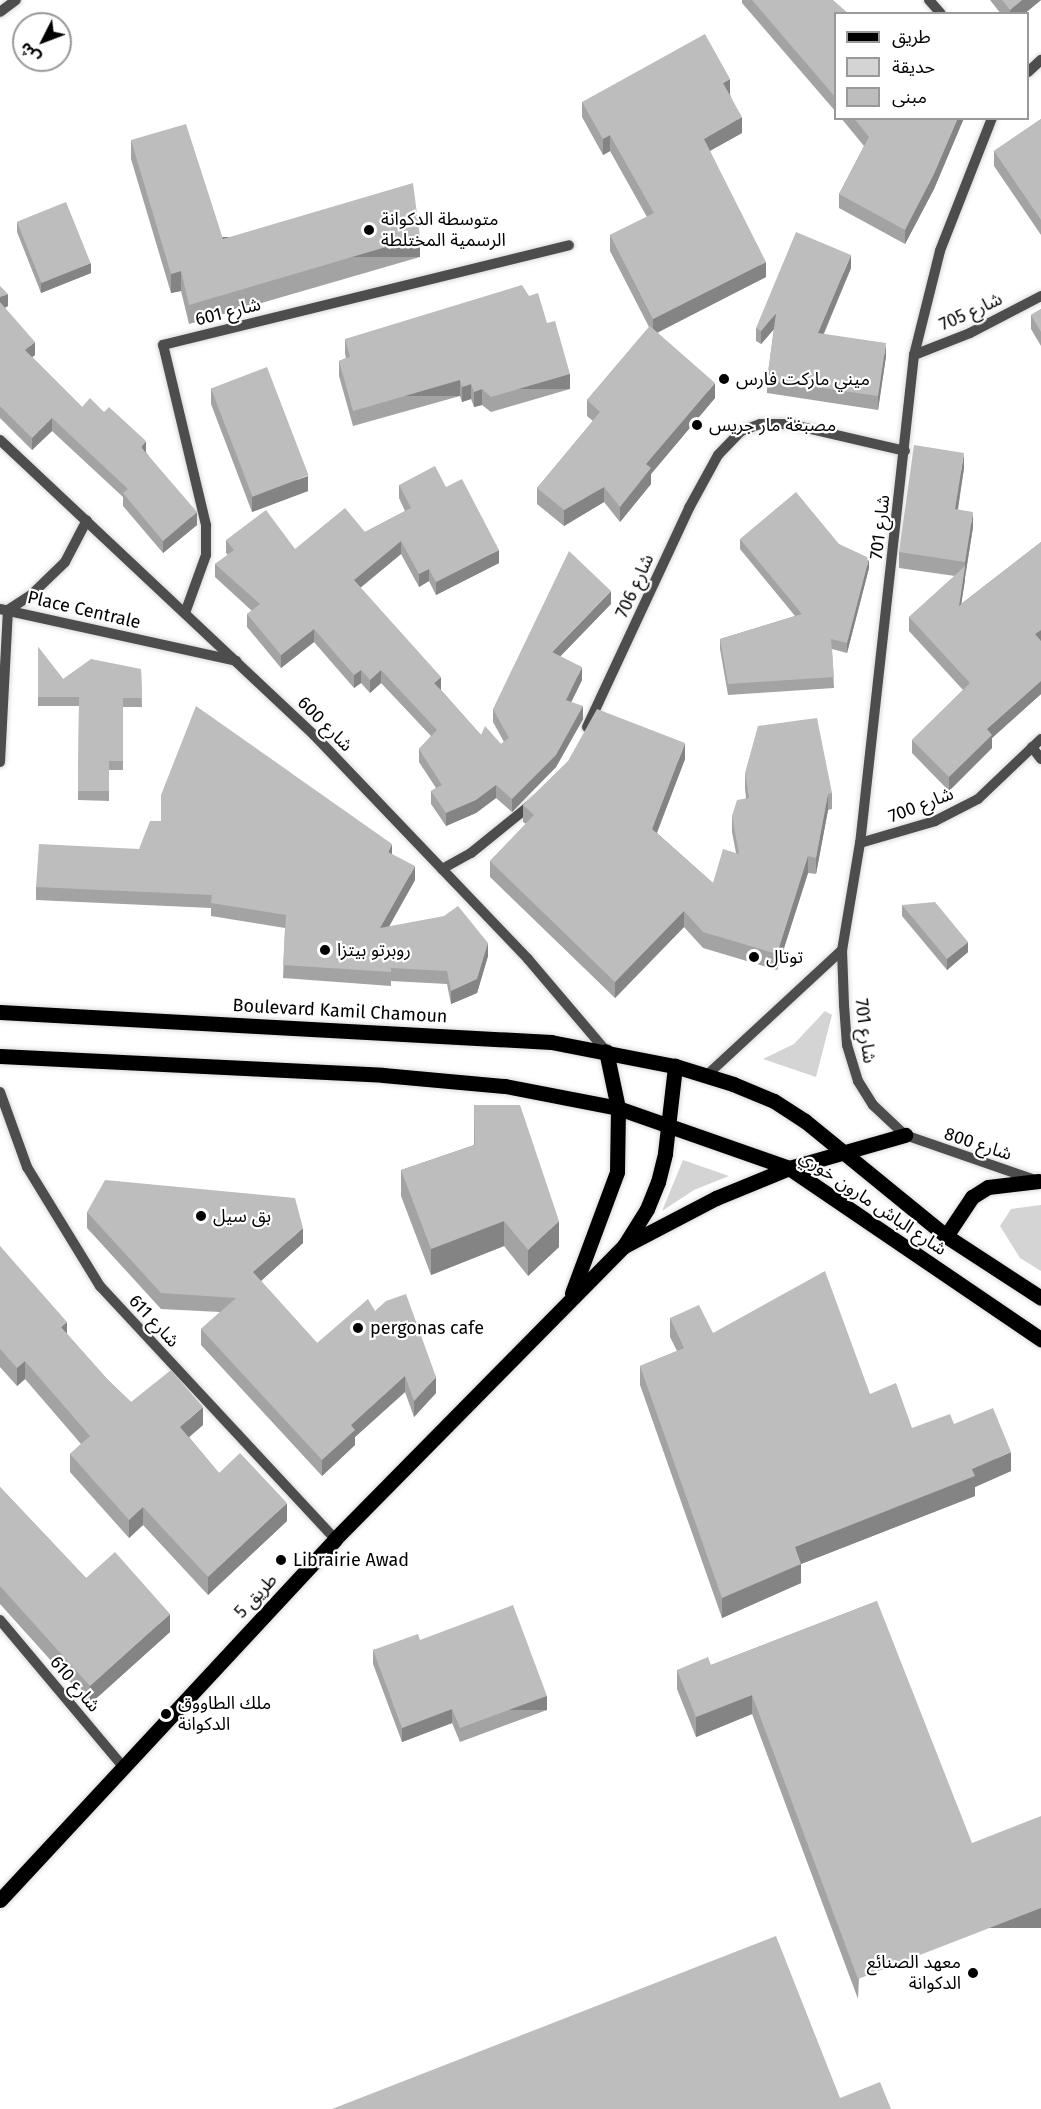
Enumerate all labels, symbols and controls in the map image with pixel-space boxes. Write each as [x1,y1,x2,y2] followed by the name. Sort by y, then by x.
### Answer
[12,12,72,72] north arrow
[834,12,1029,120] legend
[892,26,931,48] text: طريق
[15,39,44,68] text: ش
[892,56,935,78] text: حديقة
[892,86,927,108] text: مبنى
[381,209,506,252] place label: متوسطة الدكوانة الرسمية المختلطة
[362,223,376,237] marker: متوسطة الدكوانة الرسمية المختلطة
[936,288,1006,336] street label: شارع 705
[193,293,263,331] street label: شارع 601
[736,368,870,390] place label: ميني ماركت فارس
[717,372,731,386] marker: ميني ماركت فارس
[709,414,836,436] place label: مصبغة مار جريس
[690,418,704,432] marker: مصبغة مار جريس
[865,493,895,561] street label: شارع 701
[611,551,659,621] street label: شارع 706
[25,586,143,634] street label: Place Centrale
[293,692,357,756] street label: شارع 600
[886,783,956,827] street label: شارع 700
[337,939,411,961] place label: روبرتو بيتزا
[318,943,332,957] marker: روبرتو بيتزا
[766,946,803,968] place label: توتال
[747,950,761,964] marker: توتال
[232,995,448,1027] street label: Boulevard Kamil Chamoun
[850,997,880,1065] street label: شارع 701
[941,1123,1015,1165] street label: 800 شارع
[795,1146,951,1260] street label: شارع الباش مارون خوري
[213,1205,271,1227] place label: بق سيل
[194,1209,208,1223] marker: بق سيل
[124,1290,184,1352] street label: شارع 611
[370,1317,484,1339] place label: pergonas cafe
[351,1321,365,1335] marker: pergonas cafe
[293,1549,409,1571] place label: Librairie Awad
[274,1553,288,1567] marker: Librairie Awad
[230,1569,282,1623] street label: طريق 5
[45,1652,105,1716] street label: شارع 610
[178,1693,271,1736] place label: ملك الطاووق الدكوانة
[159,1707,173,1721] marker: ملك الطاووق الدكوانة
[867,1952,961,1994] place label: معهد الصنائع الدكوانة
[966,1966,980,1980] marker: معهد الصنائع الدكوانة

